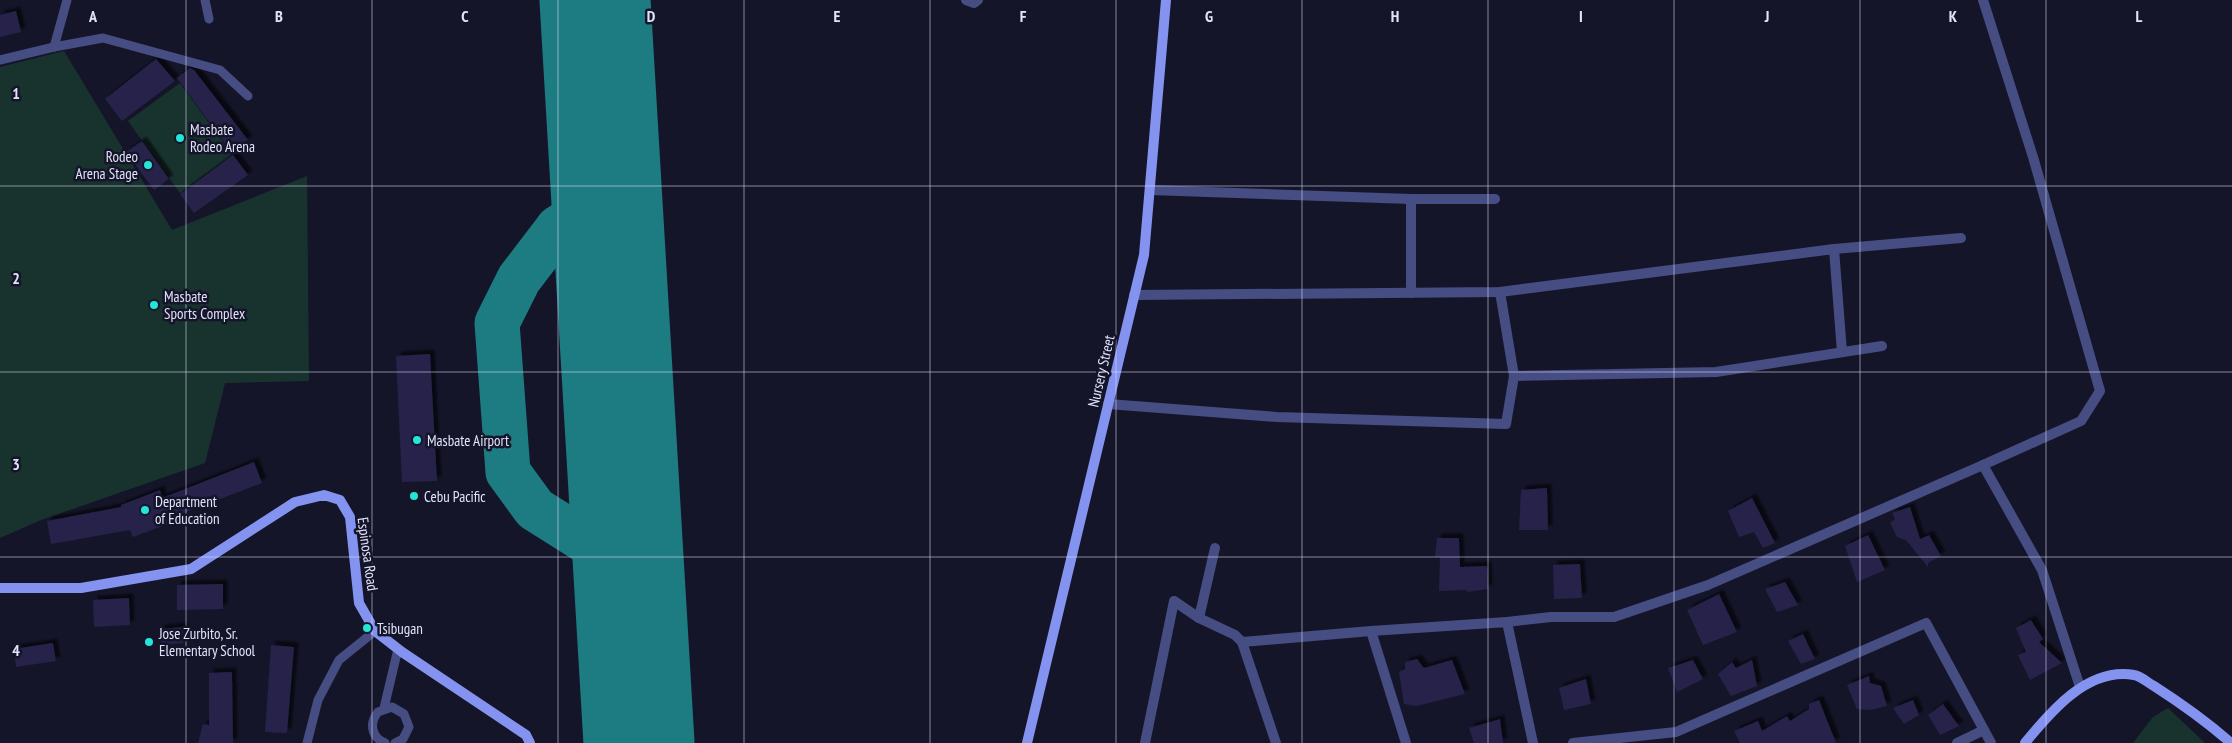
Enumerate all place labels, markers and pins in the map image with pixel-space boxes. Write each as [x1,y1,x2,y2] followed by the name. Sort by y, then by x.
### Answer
[190,120,255,156] place label: Masbate Rodeo Arena
[174,132,186,144] marker: Masbate Rodeo Arena
[76,147,138,183] place label: Rodeo Arena Stage
[142,159,154,171] marker: Rodeo Arena Stage
[164,287,245,323] place label: Masbate Sports Complex
[148,299,160,311] marker: Masbate Sports Complex
[427,431,509,450] place label: Masbate Airport
[411,434,423,446] marker: Masbate Airport
[424,487,486,506] place label: Cebu Pacific
[408,490,420,502] marker: Cebu Pacific
[155,492,220,528] place label: Department of Education
[139,504,151,516] marker: Department of Education
[377,619,423,638] place label: Tsibugan
[361,622,373,634] marker: Tsibugan
[158,624,256,660] place label: Jose Zurbito, Sr. Elementary School
[143,636,155,648] marker: Jose Zurbito, Sr. Elementary School

